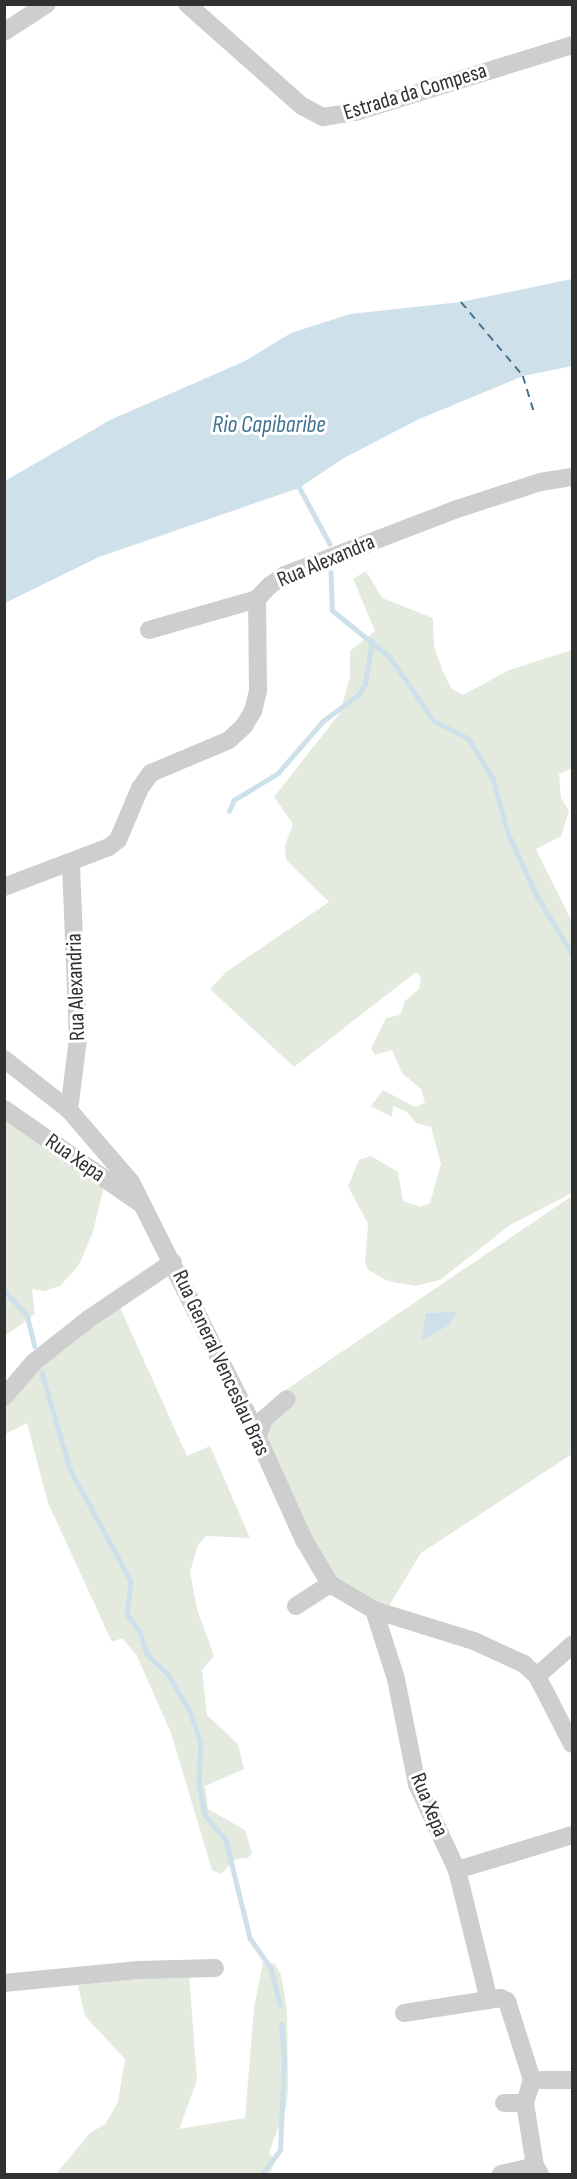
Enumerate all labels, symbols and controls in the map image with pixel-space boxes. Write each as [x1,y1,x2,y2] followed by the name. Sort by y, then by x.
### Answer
[340,58,490,126] street label: Estrada da Compesa
[212,411,326,439] water label: Rio Capibaribe
[273,529,379,593] street label: Rua Alexandra
[61,933,91,1041] street label: Rua Alexandria
[40,1128,110,1188] street label: Rua Xepa
[166,1266,276,1460] street label: Rua General Venceslau Bras
[404,1769,454,1841] street label: Rua Xepa

